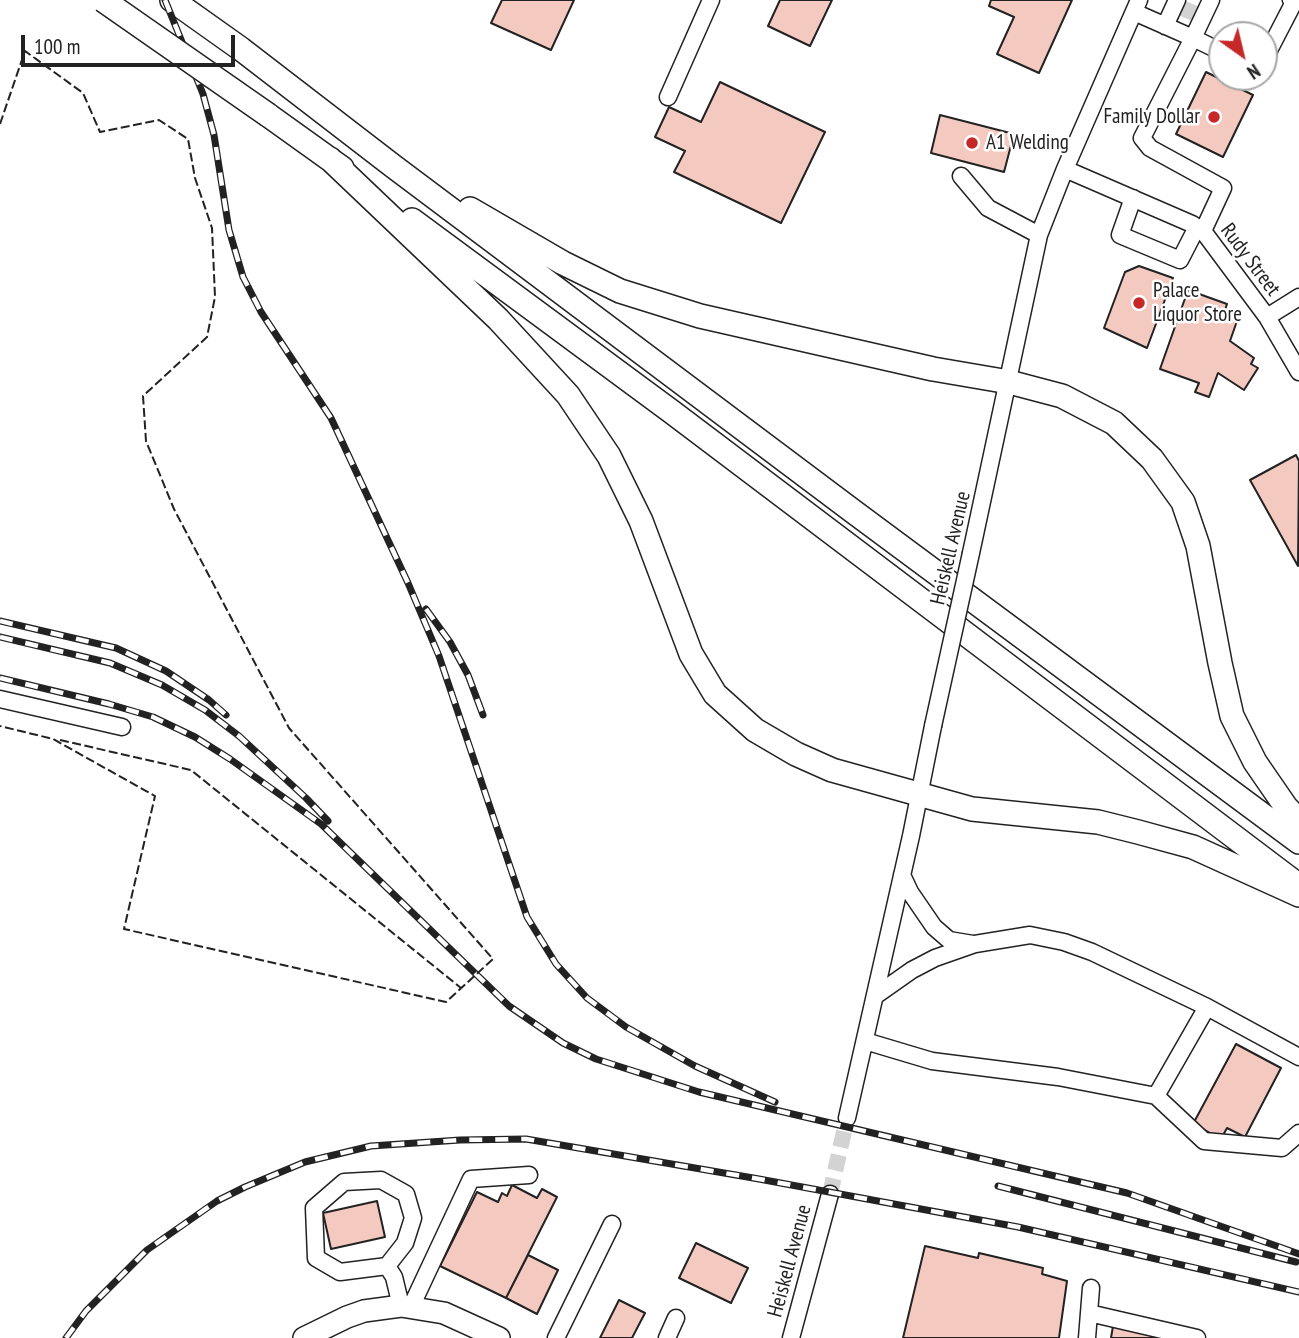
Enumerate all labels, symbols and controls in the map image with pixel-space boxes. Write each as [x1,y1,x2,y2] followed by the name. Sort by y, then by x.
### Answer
[24,21,238,65] scale bar
[1208,21,1278,91] north arrow
[34,33,80,60] text: 100 m
[1243,59,1265,85] text: N
[1103,104,1200,130] place label: Family Dollar
[1206,109,1222,125] marker: Family Dollar
[986,130,1069,156] place label: A1 Welding
[964,135,980,151] marker: A1 Welding
[1215,219,1285,301] street label: Rudy Street
[1153,278,1242,328] place label: Palace Liquor Store
[1131,295,1147,311] marker: Palace Liquor Store
[926,489,976,607] street label: Heiskell Avenue
[763,1202,817,1320] street label: Heiskell Avenue

